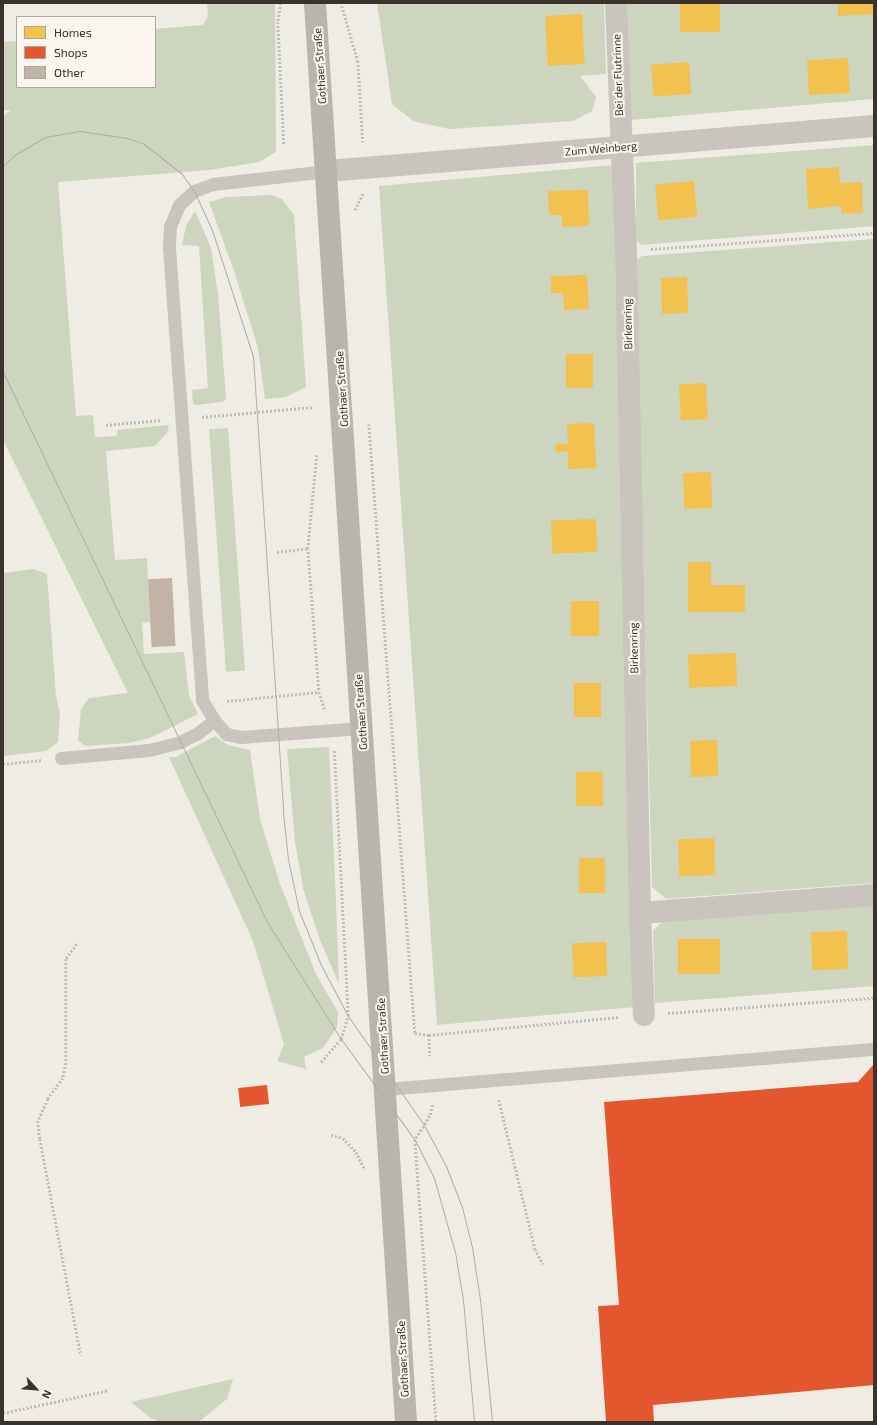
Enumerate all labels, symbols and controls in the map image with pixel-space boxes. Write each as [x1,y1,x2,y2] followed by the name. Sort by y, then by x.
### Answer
[16,16,156,88] legend
[54,25,92,39] text: Homes
[311,27,329,105] street label: Gothaer Straße
[610,34,626,116] street label: Bei der Flutrinne
[54,45,88,59] text: Shops
[54,65,85,79] text: Other
[564,139,638,159] street label: Zum Weinberg
[621,298,635,350] street label: Birkenring
[333,350,351,428] street label: Gothaer Straße
[627,622,641,674] street label: Birkenring
[352,673,370,751] street label: Gothaer Straße
[374,997,392,1075] street label: Gothaer Straße
[394,1320,412,1398] street label: Gothaer Straße
[16,1369,56,1409] north arrow
[40,1388,55,1401] text: N

